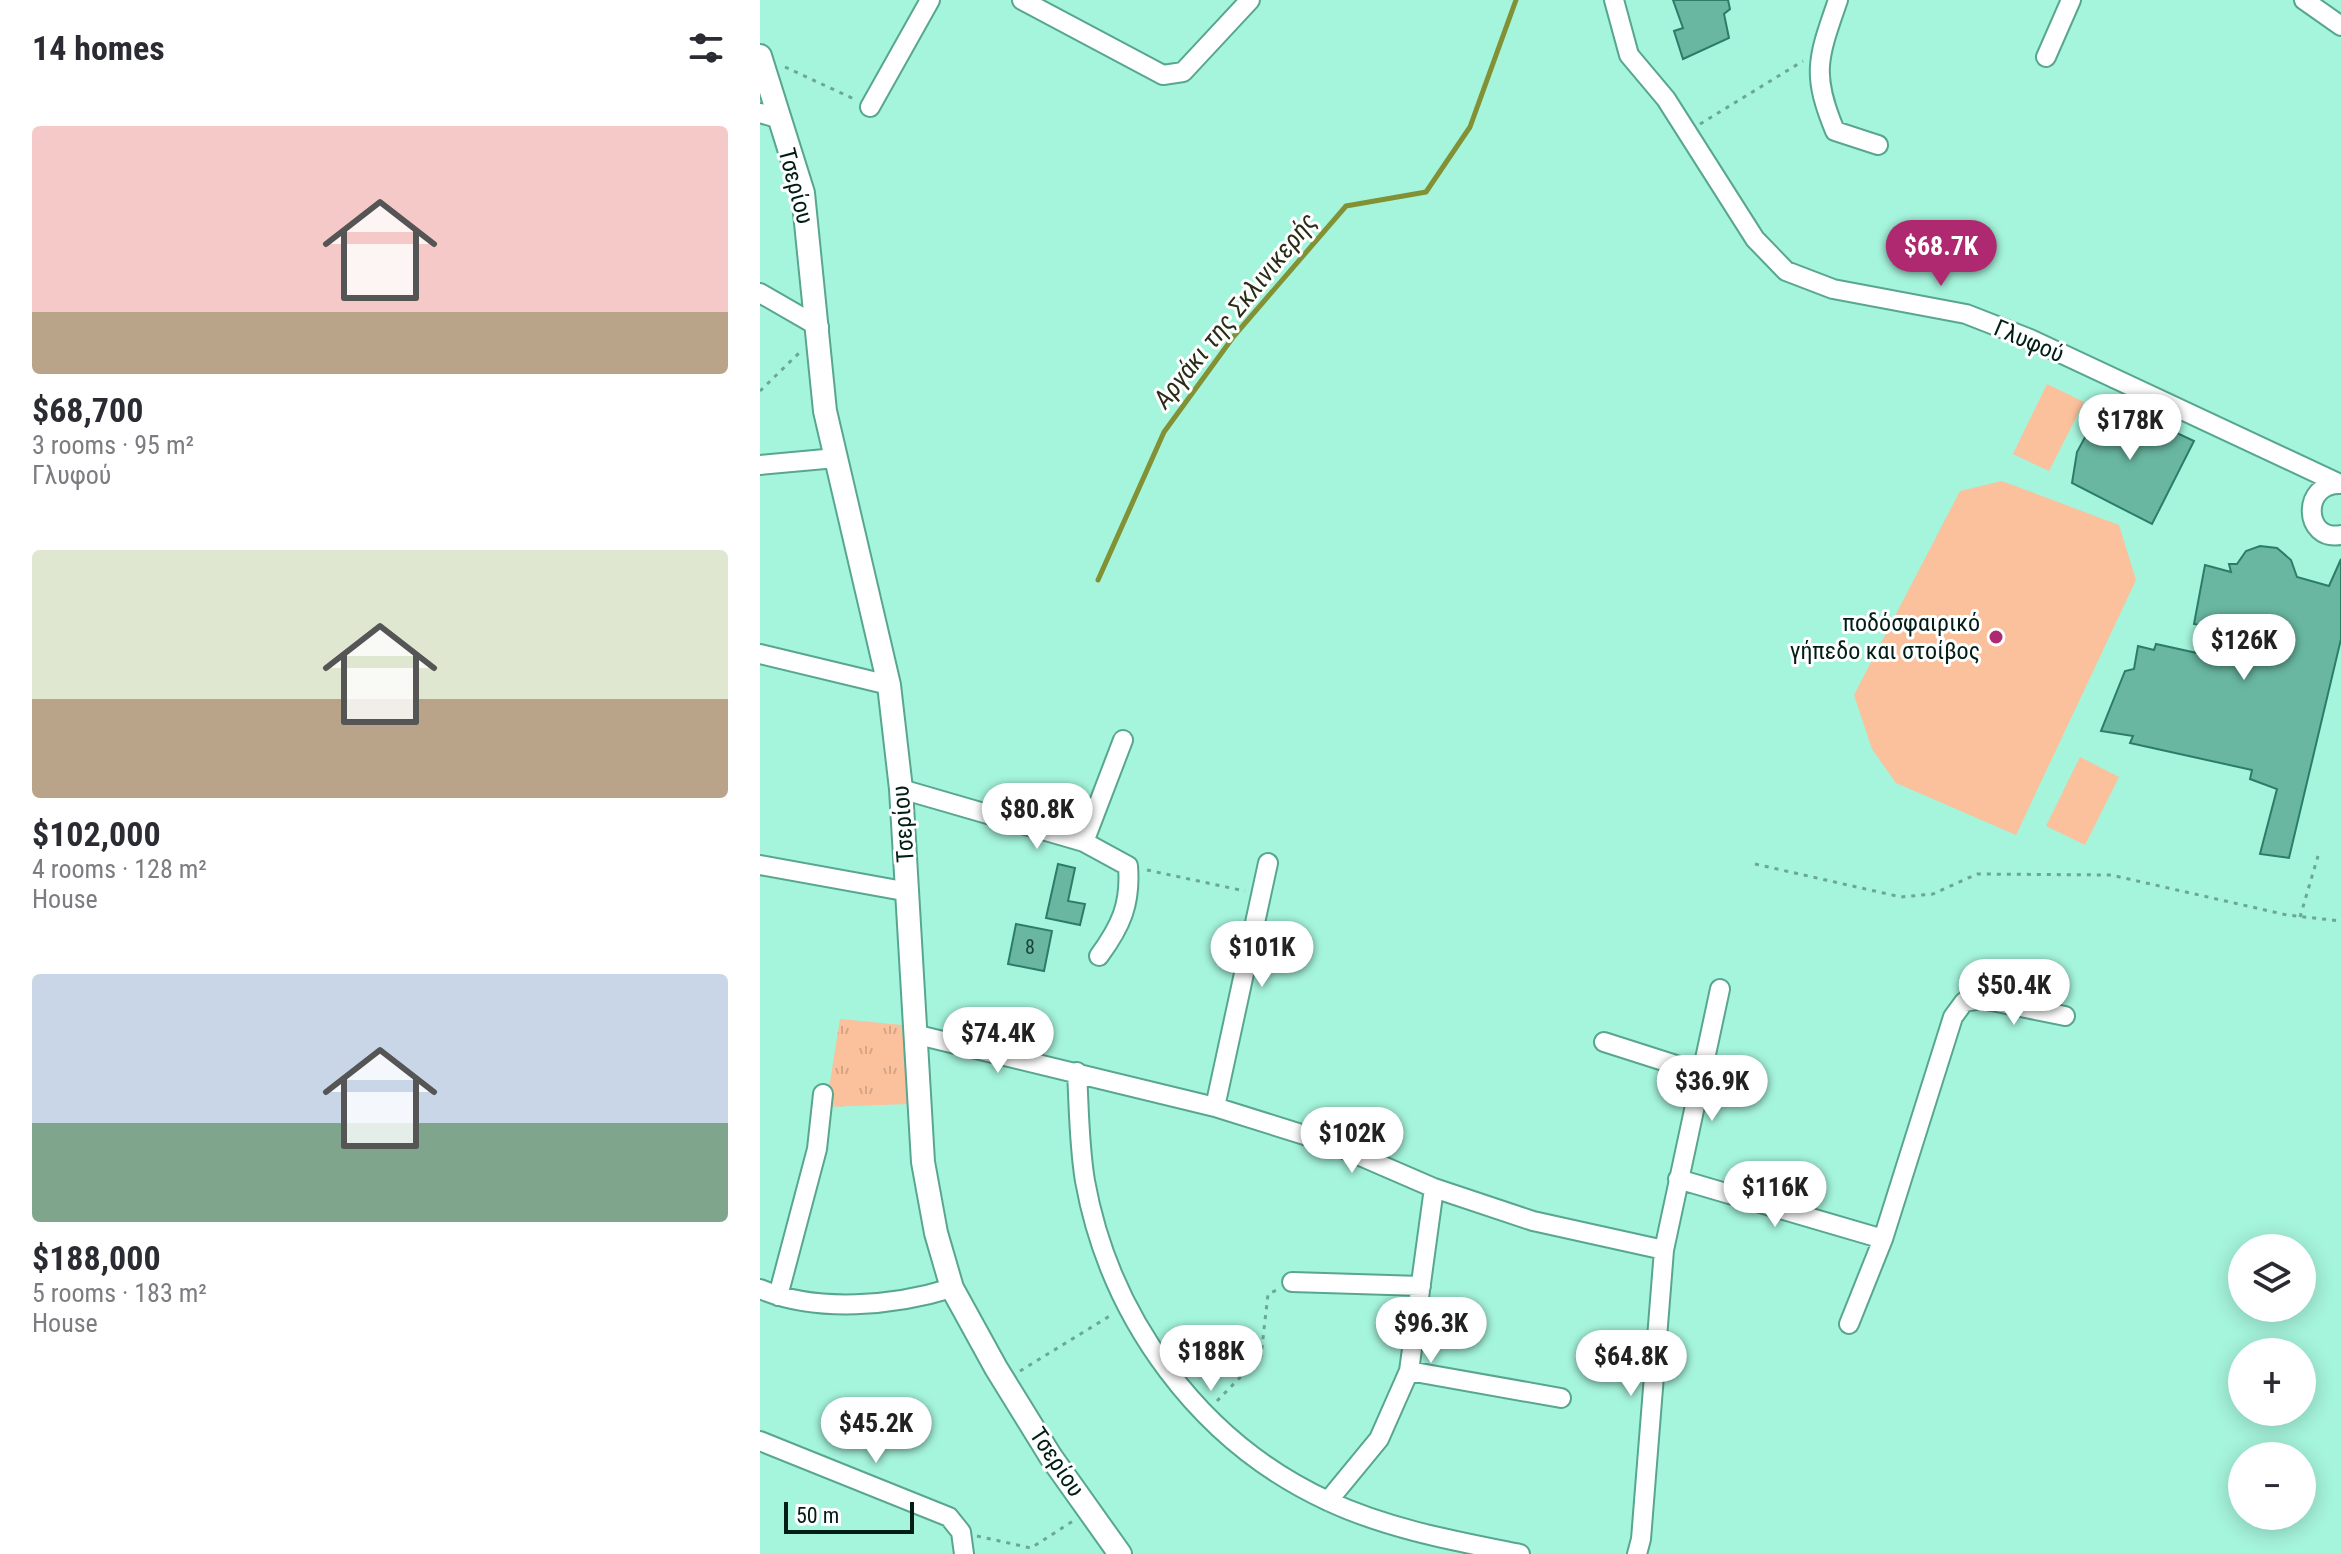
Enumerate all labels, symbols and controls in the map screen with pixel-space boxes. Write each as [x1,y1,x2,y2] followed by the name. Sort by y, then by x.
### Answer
[684,26,728,70] icon: filters
[32,28,165,68] text: 14 homes
[772,145,820,227] street label: Τσερίου
[308,178,452,322] icon: home
[1146,206,1323,414] water label: Αργάκι της Σκλινικερής
[1876,220,2006,288] pin: $68.7K
[1904,231,1978,261] text: $68.7K
[1990,314,2068,368] street label: Γλυφού
[32,390,143,430] text: $68,700
[2074,394,2186,462] pin: $178K
[2097,405,2163,435] text: $178K
[32,430,194,460] text: 3 rooms · 95 m²
[32,460,111,490] text: Γλυφού
[308,602,452,746] icon: home
[1790,609,1980,665] place label: ποδόσφαιρικό γήπεδο και στοίβος
[2188,614,2300,682] pin: $126K
[2211,625,2277,655] text: $126K
[1987,628,2005,646] marker: ποδόσφαιρικό γήπεδο και στοίβος
[972,783,1102,851] pin: $80.8K
[886,784,920,864] street label: Τσερίου
[1000,794,1074,824] text: $80.8K
[32,814,161,854] text: $102,000
[32,854,207,884] text: 4 rooms · 128 m²
[32,884,98,914] text: House
[1206,921,1318,989] pin: $101K
[1229,932,1295,962] text: $101K
[1025,935,1035,959] house number: 8
[1949,959,2079,1027] pin: $50.4K
[1977,970,2051,1000] text: $50.4K
[933,1007,1063,1075] pin: $74.4K
[961,1018,1035,1048] text: $74.4K
[308,1026,452,1170] icon: home
[1647,1055,1777,1123] pin: $36.9K
[1675,1066,1749,1096] text: $36.9K
[1296,1107,1408,1175] pin: $102K
[1319,1118,1385,1148] text: $102K
[1719,1161,1831,1229] pin: $116K
[1742,1172,1808,1202] text: $116K
[2228,1234,2316,1530] map controls
[2228,1234,2316,1322] button: layers
[32,1238,161,1278] text: $188,000
[32,1278,207,1308] text: 5 rooms · 183 m²
[1366,1297,1496,1365] pin: $96.3K
[32,1308,98,1338] text: House
[1394,1308,1468,1338] text: $96.3K
[1155,1325,1267,1393] pin: $188K
[1566,1330,1696,1398] pin: $64.8K
[1178,1336,1244,1366] text: $188K
[2228,1338,2316,1426] button: +
[1594,1341,1668,1371] text: $64.8K
[811,1397,941,1465] pin: $45.2K
[839,1408,913,1438] text: $45.2K
[1024,1422,1090,1502] street label: Τσερίου
[2228,1442,2316,1530] button: −
[784,1498,914,1534] scale bar
[796,1503,839,1528] text: 50 m

